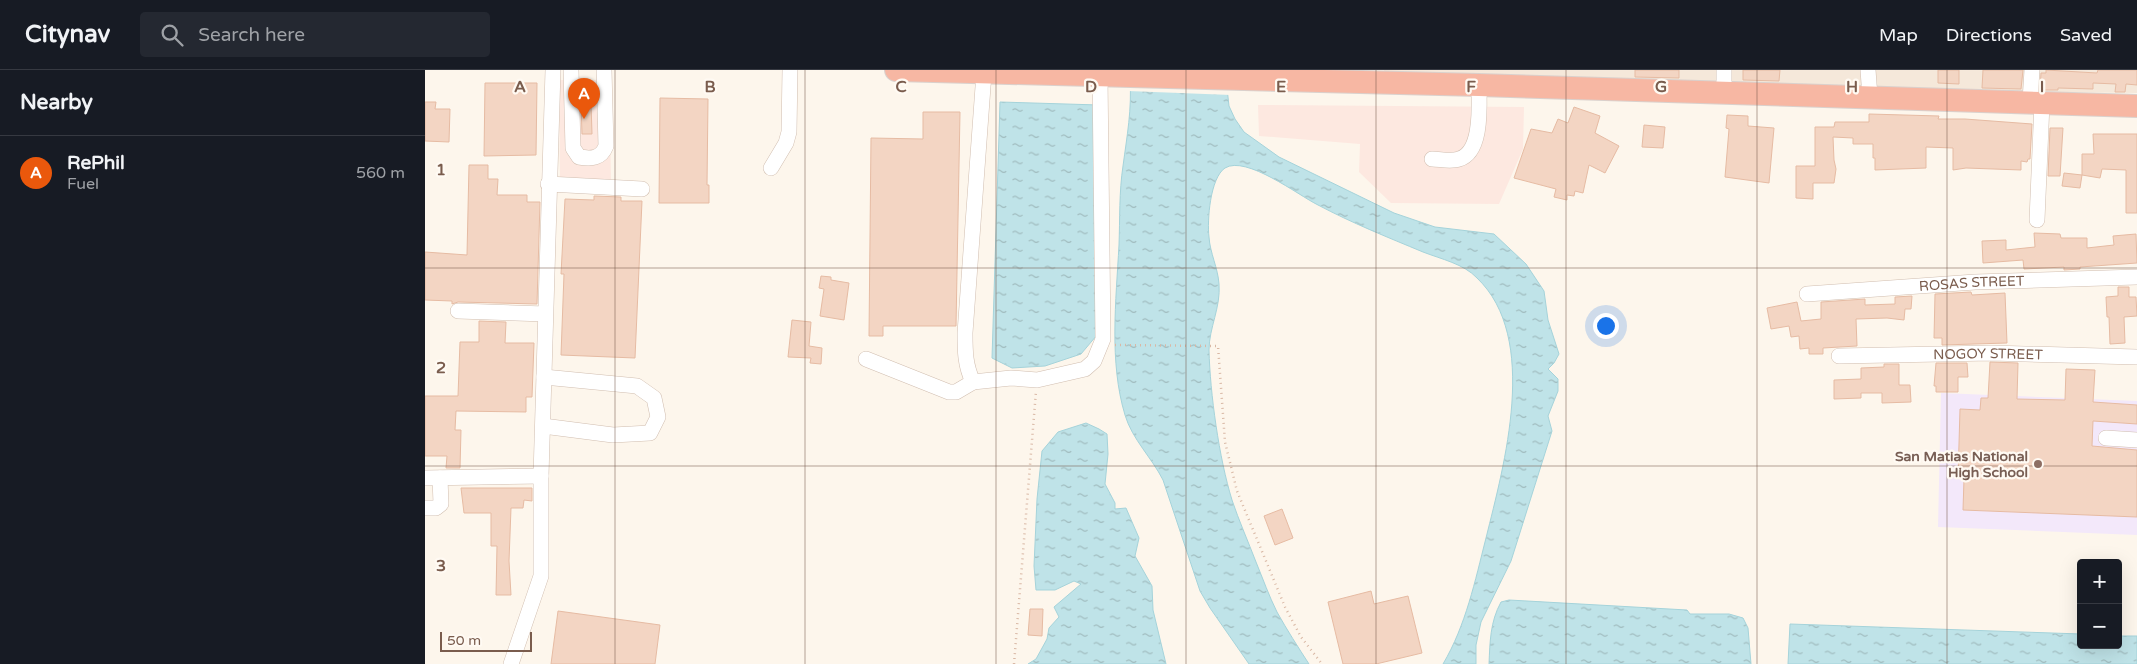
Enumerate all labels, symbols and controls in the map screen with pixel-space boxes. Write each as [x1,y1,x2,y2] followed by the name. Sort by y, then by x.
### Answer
[140,12,490,57] search box
[25,20,110,49] text: Citynav
[158,21,186,49] icon: search
[198,24,305,46] text: Search here
[1879,24,1918,46] text: Map
[1946,24,2032,46] text: Directions
[2060,24,2112,46] text: Saved
[514,77,526,97] text: A
[704,77,716,97] text: B
[895,77,907,97] text: C
[1085,77,1097,97] text: D
[1276,77,1286,97] text: E
[1466,77,1476,97] text: F
[1655,77,1667,97] text: G
[1846,77,1858,97] text: H
[2040,77,2044,97] text: I
[568,78,600,119] pin: A
[20,90,93,115] text: Nearby
[67,152,125,174] text: RePhil
[436,160,446,180] text: 1
[30,163,42,183] text: A
[356,163,405,183] text: 560 m
[67,174,99,194] text: Fuel
[1918,272,2025,294] street label: ROSAS STREET
[1593,313,1619,339] your location
[1933,344,2044,363] street label: NOGOY STREET
[436,358,446,378] text: 2
[1895,448,2028,481] place label: San Matias National High School
[2032,458,2044,470] marker: San Matias National High School
[436,556,446,576] text: 3
[2077,559,2122,649] map controls
[2077,559,2122,604] button: +
[2077,604,2122,649] button: −
[440,629,533,652] scale bar
[447,632,481,649] text: 50 m

